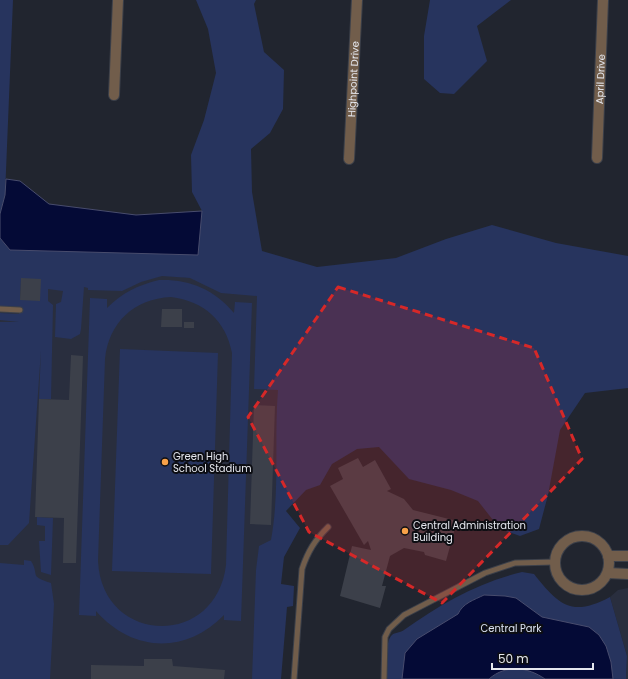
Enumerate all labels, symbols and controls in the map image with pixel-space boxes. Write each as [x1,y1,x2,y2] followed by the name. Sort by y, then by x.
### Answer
[344,41,362,117] street label: Highpoint Drive
[592,54,608,104] street label: April Drive
[173,449,251,476] place label: Green High School Stadium
[160,457,170,467] marker: Green High School Stadium
[413,518,526,545] place label: Central Administration Building
[400,526,410,536] marker: Central Administration Building
[480,621,542,636] park label: Central Park
[492,645,593,671] scale bar
[498,650,529,667] text: 50 m

